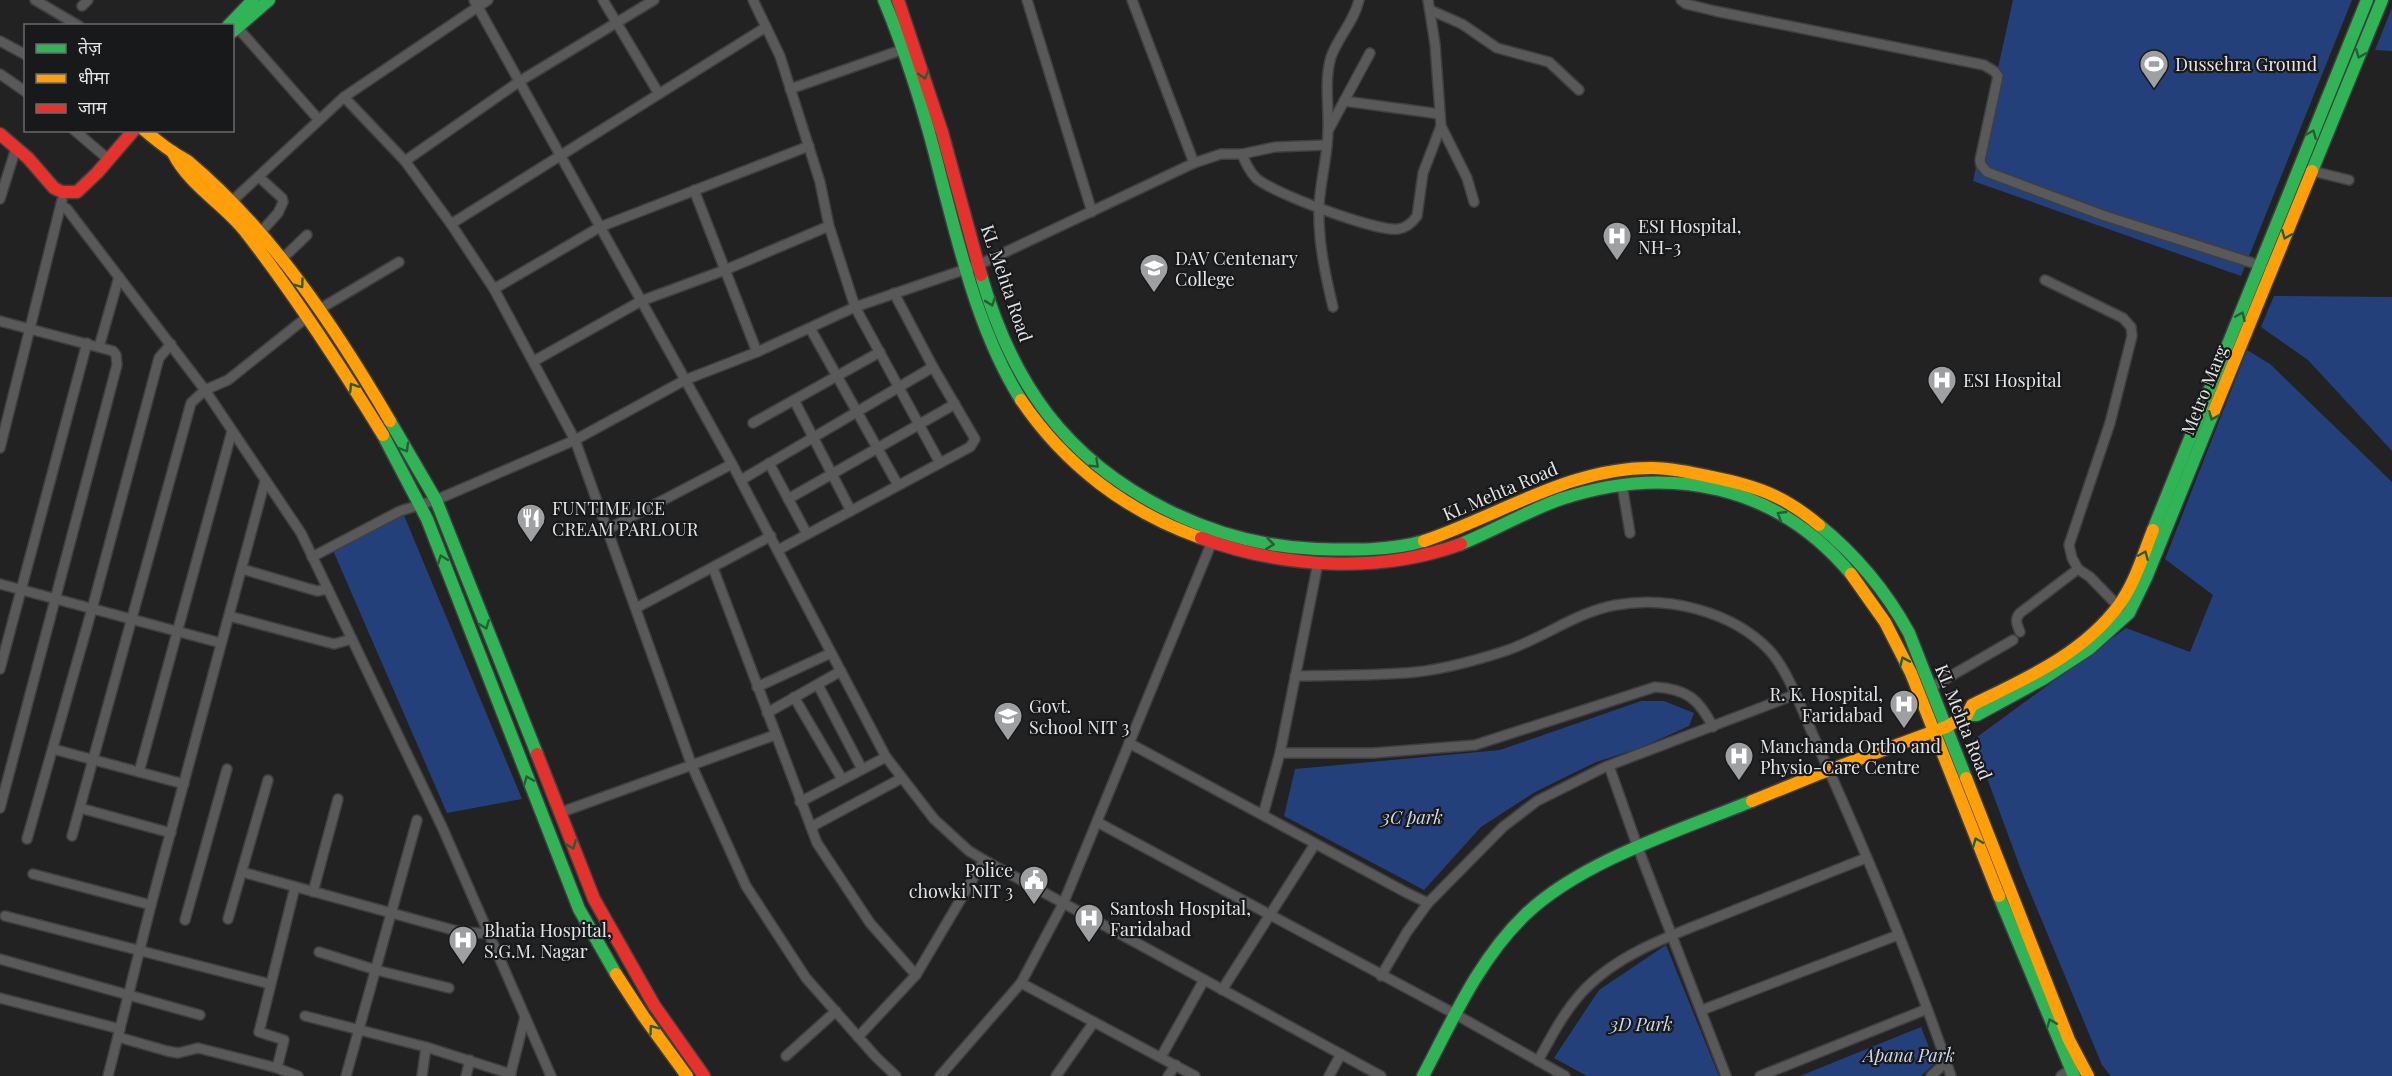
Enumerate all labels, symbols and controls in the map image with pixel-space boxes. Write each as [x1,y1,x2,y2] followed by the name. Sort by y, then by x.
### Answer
[24,24,234,132] legend
[78,35,102,59] text: तेज़
[2138,48,2170,90] sports icon: Dussehra Ground
[2355,48,2367,59] one-way arrow
[2175,52,2318,76] place label: Dussehra Ground
[78,65,109,89] text: धीमा
[917,69,929,80] one-way arrow
[78,95,108,119] text: जाम
[2305,129,2317,140] one-way arrow
[1638,214,1741,259] place label: ESI Hospital, NH-3
[1601,220,1633,262] hospital icon: ESI Hospital, NH-3
[976,221,1038,345] street label: KL Mehta Road
[2281,229,2294,240] one-way arrow
[1175,246,1298,291] place label: DAV Centenary College
[1138,252,1170,294] school or university icon: DAV Centenary College
[293,277,304,288] one-way arrow
[984,296,996,307] one-way arrow
[2234,311,2246,322] one-way arrow
[2175,341,2233,438] street label: Metro Marg
[1926,364,1958,406] hospital icon: ESI Hospital
[1963,368,2062,392] place label: ESI Hospital
[349,382,360,393] one-way arrow
[2208,409,2220,420] one-way arrow
[398,441,410,452] one-way arrow
[1439,456,1562,526] street label: KL Mehta Road
[1088,457,1098,468] one-way arrow
[552,496,699,541] place label: FUNTIME ICE CREAM PARLOUR
[515,502,547,544] restaurant icon: FUNTIME ICE CREAM PARLOUR
[1777,510,1787,522] one-way arrow
[1265,537,1275,549] one-way arrow
[2137,550,2149,561] one-way arrow
[437,555,449,566] one-way arrow
[478,619,491,630] one-way arrow
[1899,657,1911,668] one-way arrow
[1930,661,1998,784] street label: KL Mehta Road
[1769,682,1884,727] place label: R. K. Hospital, Faridabad
[1888,688,1920,730] hospital icon: R. K. Hospital, Faridabad
[1029,694,1129,739] place label: Govt. School NIT 3
[992,700,1024,742] school or university icon: Govt. School NIT 3
[1760,734,1941,779] place label: Manchanda Ortho and Physio-Care Centre
[1723,740,1755,782] hospital icon: Manchanda Ortho and Physio-Care Centre
[523,776,535,787] one-way arrow
[1379,805,1443,829] park label: 3C park
[1972,837,1984,848] one-way arrow
[565,839,577,850] one-way arrow
[909,858,1013,903] place label: Police chowki NIT 3
[1018,864,1050,906] public building icon: Police chowki NIT 3
[1110,896,1251,941] place label: Santosh Hospital, Faridabad
[1073,902,1105,944] hospital icon: Santosh Hospital, Faridabad
[484,918,612,963] place label: Bhatia Hospital, S.G.M. Nagar
[447,924,479,966] hospital icon: Bhatia Hospital, S.G.M. Nagar
[1607,1012,1673,1036] park label: 3D Park
[2045,1018,2058,1028] one-way arrow
[649,1024,660,1035] one-way arrow
[1861,1043,1955,1067] park label: Apana Park

